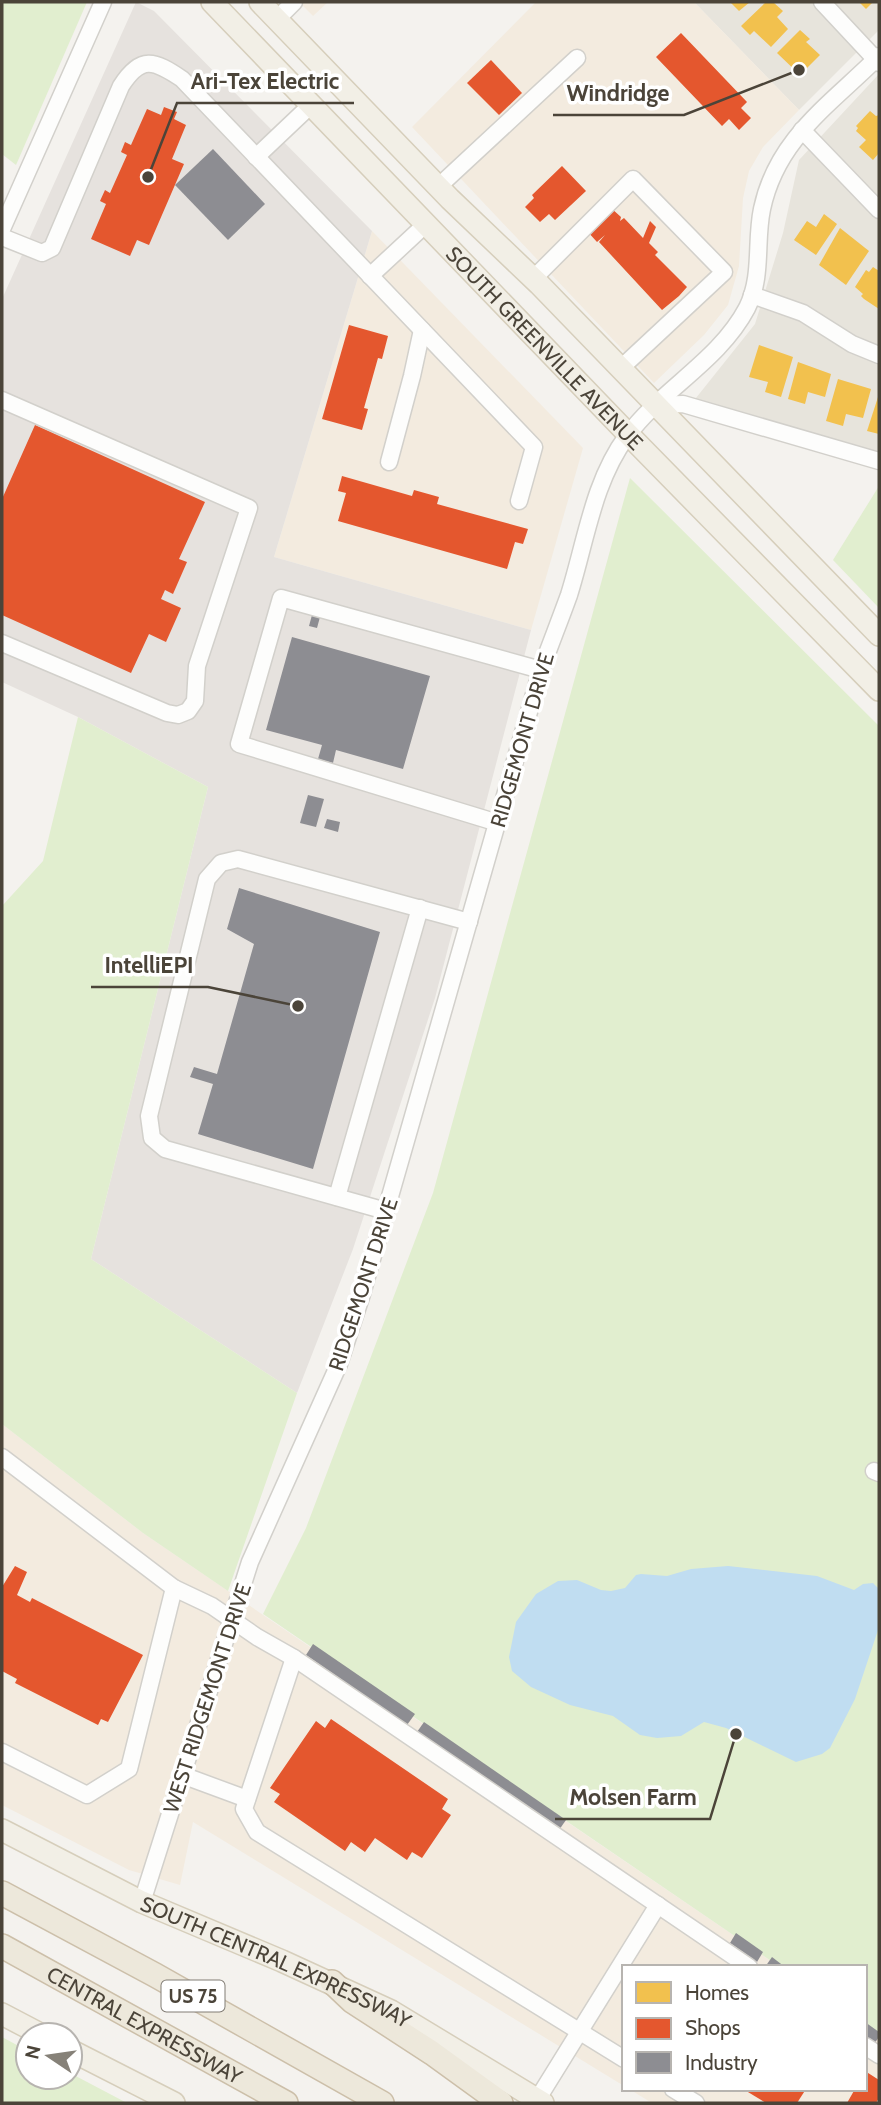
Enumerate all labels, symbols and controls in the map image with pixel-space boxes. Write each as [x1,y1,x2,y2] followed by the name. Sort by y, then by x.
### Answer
[177,59,354,103] callout: Ari-Tex Electric
[191,67,339,95] text: Ari-Tex Electric
[553,71,684,115] callout: Windridge
[567,79,670,107] text: Windridge
[441,241,649,455] street label: SOUTH GREENVILLE AVENUE
[485,650,559,830] street label: RIDGEMONT DRIVE
[91,943,208,987] callout: IntelliEPI
[104,951,194,979] text: IntelliEPI
[323,1194,403,1374] street label: RIDGEMONT DRIVE
[158,1580,256,1816] street label: WEST RIDGEMONT DRIVE
[555,1775,710,1819] callout: Molsen Farm
[569,1783,697,1811] text: Molsen Farm
[136,1891,414,2033] street label: SOUTH CENTRAL EXPRESSWAY
[42,1960,246,2088] street label: CENTRAL EXPRESSWAY
[622,1965,867,2091] legend
[162,1980,224,2012] road number: US 75
[685,1980,749,2005] text: Homes
[685,2015,741,2040] text: Shops
[14,2021,84,2091] north arrow
[20,2043,46,2061] text: N
[685,2050,758,2075] text: Industry

